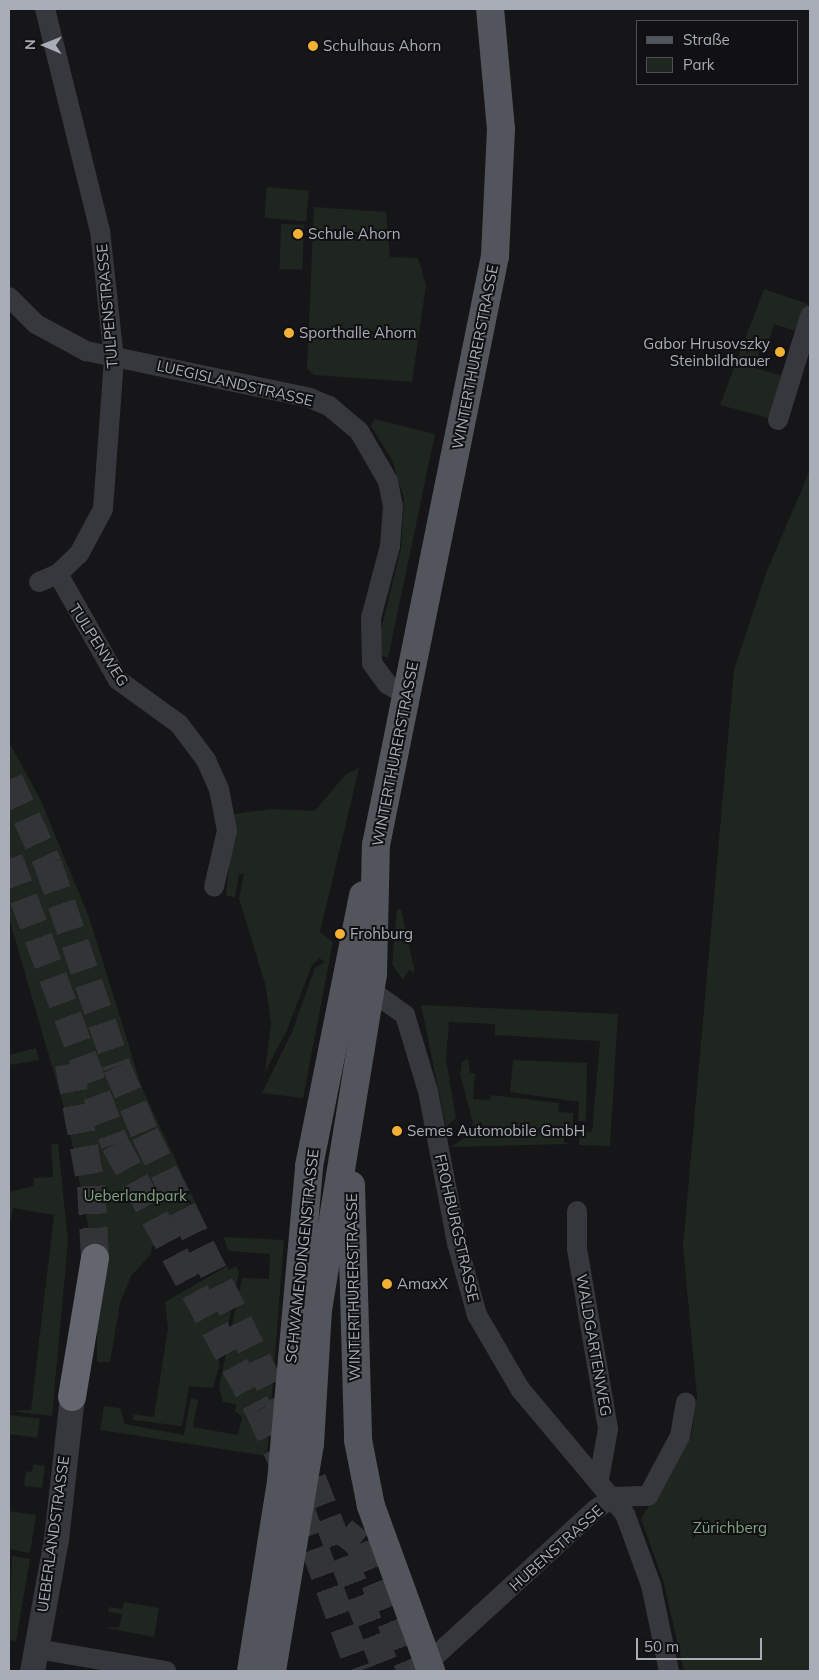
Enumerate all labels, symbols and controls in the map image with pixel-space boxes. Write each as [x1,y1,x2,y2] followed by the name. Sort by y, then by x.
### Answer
[20,20,70,70] north arrow
[636,20,799,85] legend
[683,30,730,49] text: Straße
[323,37,441,55] place label: Schulhaus Ahorn
[21,39,39,50] text: N
[307,40,319,52] marker: Schulhaus Ahorn
[683,55,715,74] text: Park
[308,225,400,243] place label: Schule Ahorn
[292,228,304,240] marker: Schule Ahorn
[93,243,121,369] street label: TULPENSTRASSE
[448,263,502,451] street label: WINTERTHURERSTRASSE
[299,324,417,342] place label: Sporthalle Ahorn
[283,327,295,339] marker: Sporthalle Ahorn
[643,334,770,369] place label: Gabor Hrusovszky Steinbildhauer
[774,346,786,358] marker: Gabor Hrusovszky Steinbildhauer
[155,356,315,410] street label: LUEGISLANDSTRASSE
[66,601,132,689] street label: TULPENWEG
[368,660,422,848] street label: WINTERTHURERSTRASSE
[350,925,413,943] place label: Frohburg
[334,928,346,940] marker: Frohburg
[407,1122,585,1140] place label: Semes Automobile GmbH
[391,1125,403,1137] marker: Semes Automobile GmbH
[282,1148,322,1364] street label: SCHWAMENDINGENSTRASSE
[431,1152,483,1304] street label: FROHBURGSTRASSE
[83,1187,187,1205] park label: Ueberlandpark
[342,1193,364,1381] street label: WINTERTHURERSTRASSE
[573,1273,615,1417] street label: WALDGARTENWEG
[397,1275,448,1293] place label: AmaxX
[381,1278,393,1290] marker: AmaxX
[33,1455,73,1613] street label: UEBERLANDSTRASSE
[506,1501,606,1595] street label: HUBENSTRASSE
[693,1519,767,1537] park label: Zürichberg
[639,1628,765,1660] scale bar
[644,1637,679,1656] text: 50 m

